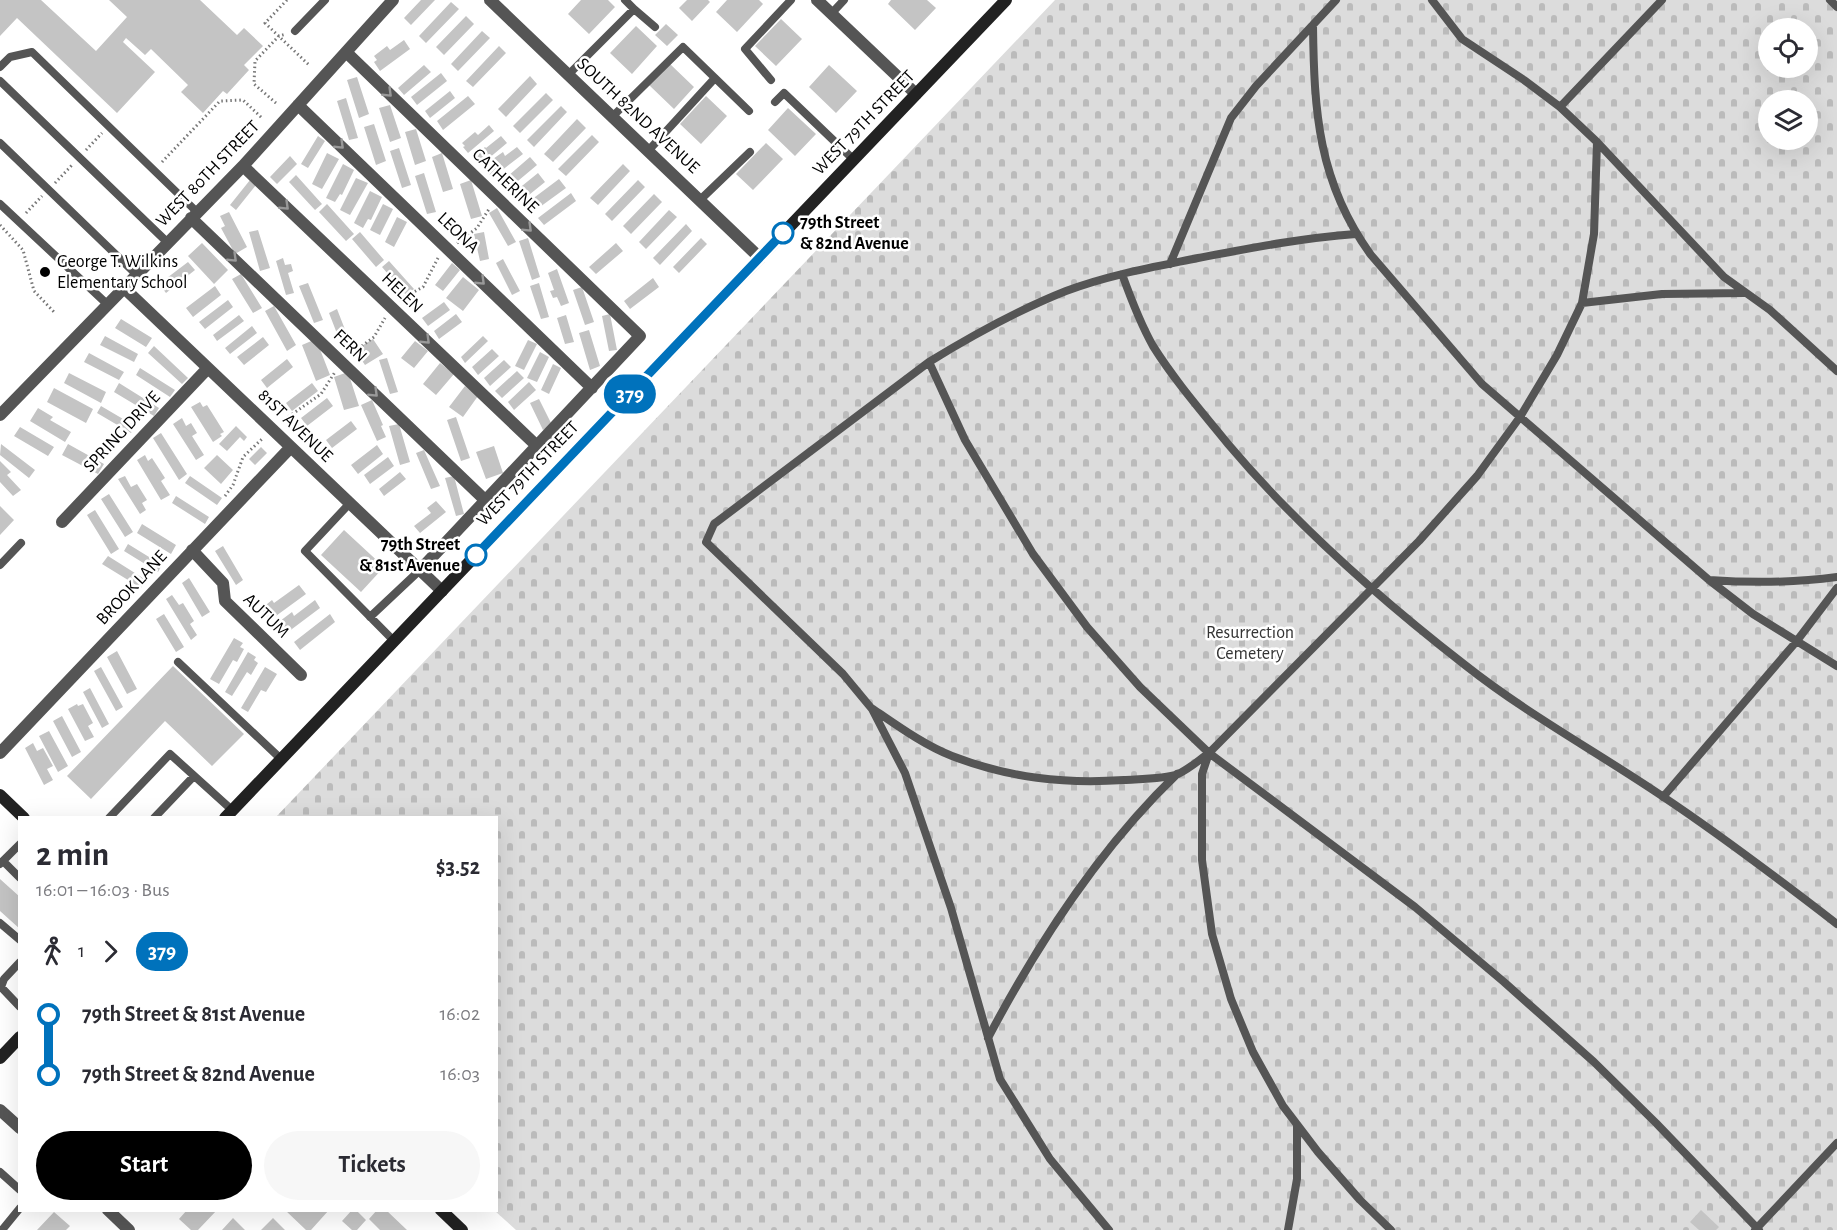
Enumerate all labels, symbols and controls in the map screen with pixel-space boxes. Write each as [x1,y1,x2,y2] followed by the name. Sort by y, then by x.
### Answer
[1758,18,1818,150] map controls
[1758,18,1818,78] button: locate
[573,55,703,177] street label: SOUTH 82ND AVENUE
[810,67,919,179] street label: WEST 79TH STREET
[381,85,392,96] one-way arrow
[1758,90,1818,150] button: layers
[153,117,263,231] street label: WEST 80TH STREET
[333,138,344,149] one-way arrow
[468,145,542,217] street label: CATHERINE
[278,199,289,210] one-way arrow
[434,209,483,257] street label: LEONA
[800,214,909,253] place label: 79th Street & 82nd Avenue
[522,221,532,232] one-way arrow
[772,222,794,244] marker: 79th Street & 82nd Avenue
[226,251,236,262] one-way arrow
[57,253,188,292] place label: George T. Wilkins Elementary School
[38,265,52,279] marker: George T. Wilkins Elementary School
[378,269,426,317] street label: HELEN
[473,273,484,284] one-way arrow
[330,326,370,366] street label: FERN
[419,333,430,344] one-way arrow
[596,374,664,414] line badge: 379
[616,384,644,405] text: 379
[254,386,336,466] street label: 81ST AVENUE
[367,386,377,397] one-way arrow
[80,388,164,476] street label: SPRING DRIVE
[474,418,583,530] street label: WEST 79TH STREET
[359,536,460,575] place label: 79th Street & 81st Avenue
[465,544,487,566] marker: 79th Street & 81st Avenue
[93,547,171,629] street label: BROOK LANE
[240,590,292,642] street label: AUTUM
[1206,624,1294,663] park label: Resurrection Cemetery
[36,839,109,872] text: 2 min
[436,856,480,878] text: $3.52
[36,880,170,900] text: 16:01 – 16:03 · Bus
[36,935,69,968] icon: walk
[94,935,127,968] icon: forward
[78,941,85,961] text: 1
[148,941,176,962] text: 379
[82,1003,305,1025] text: 79th Street & 81st Avenue
[439,1004,480,1024] text: 16:02
[82,1063,315,1085] text: 79th Street & 82nd Avenue
[440,1064,480,1084] text: 16:03
[36,1131,252,1200] button: Start
[264,1131,480,1200] button: Tickets

